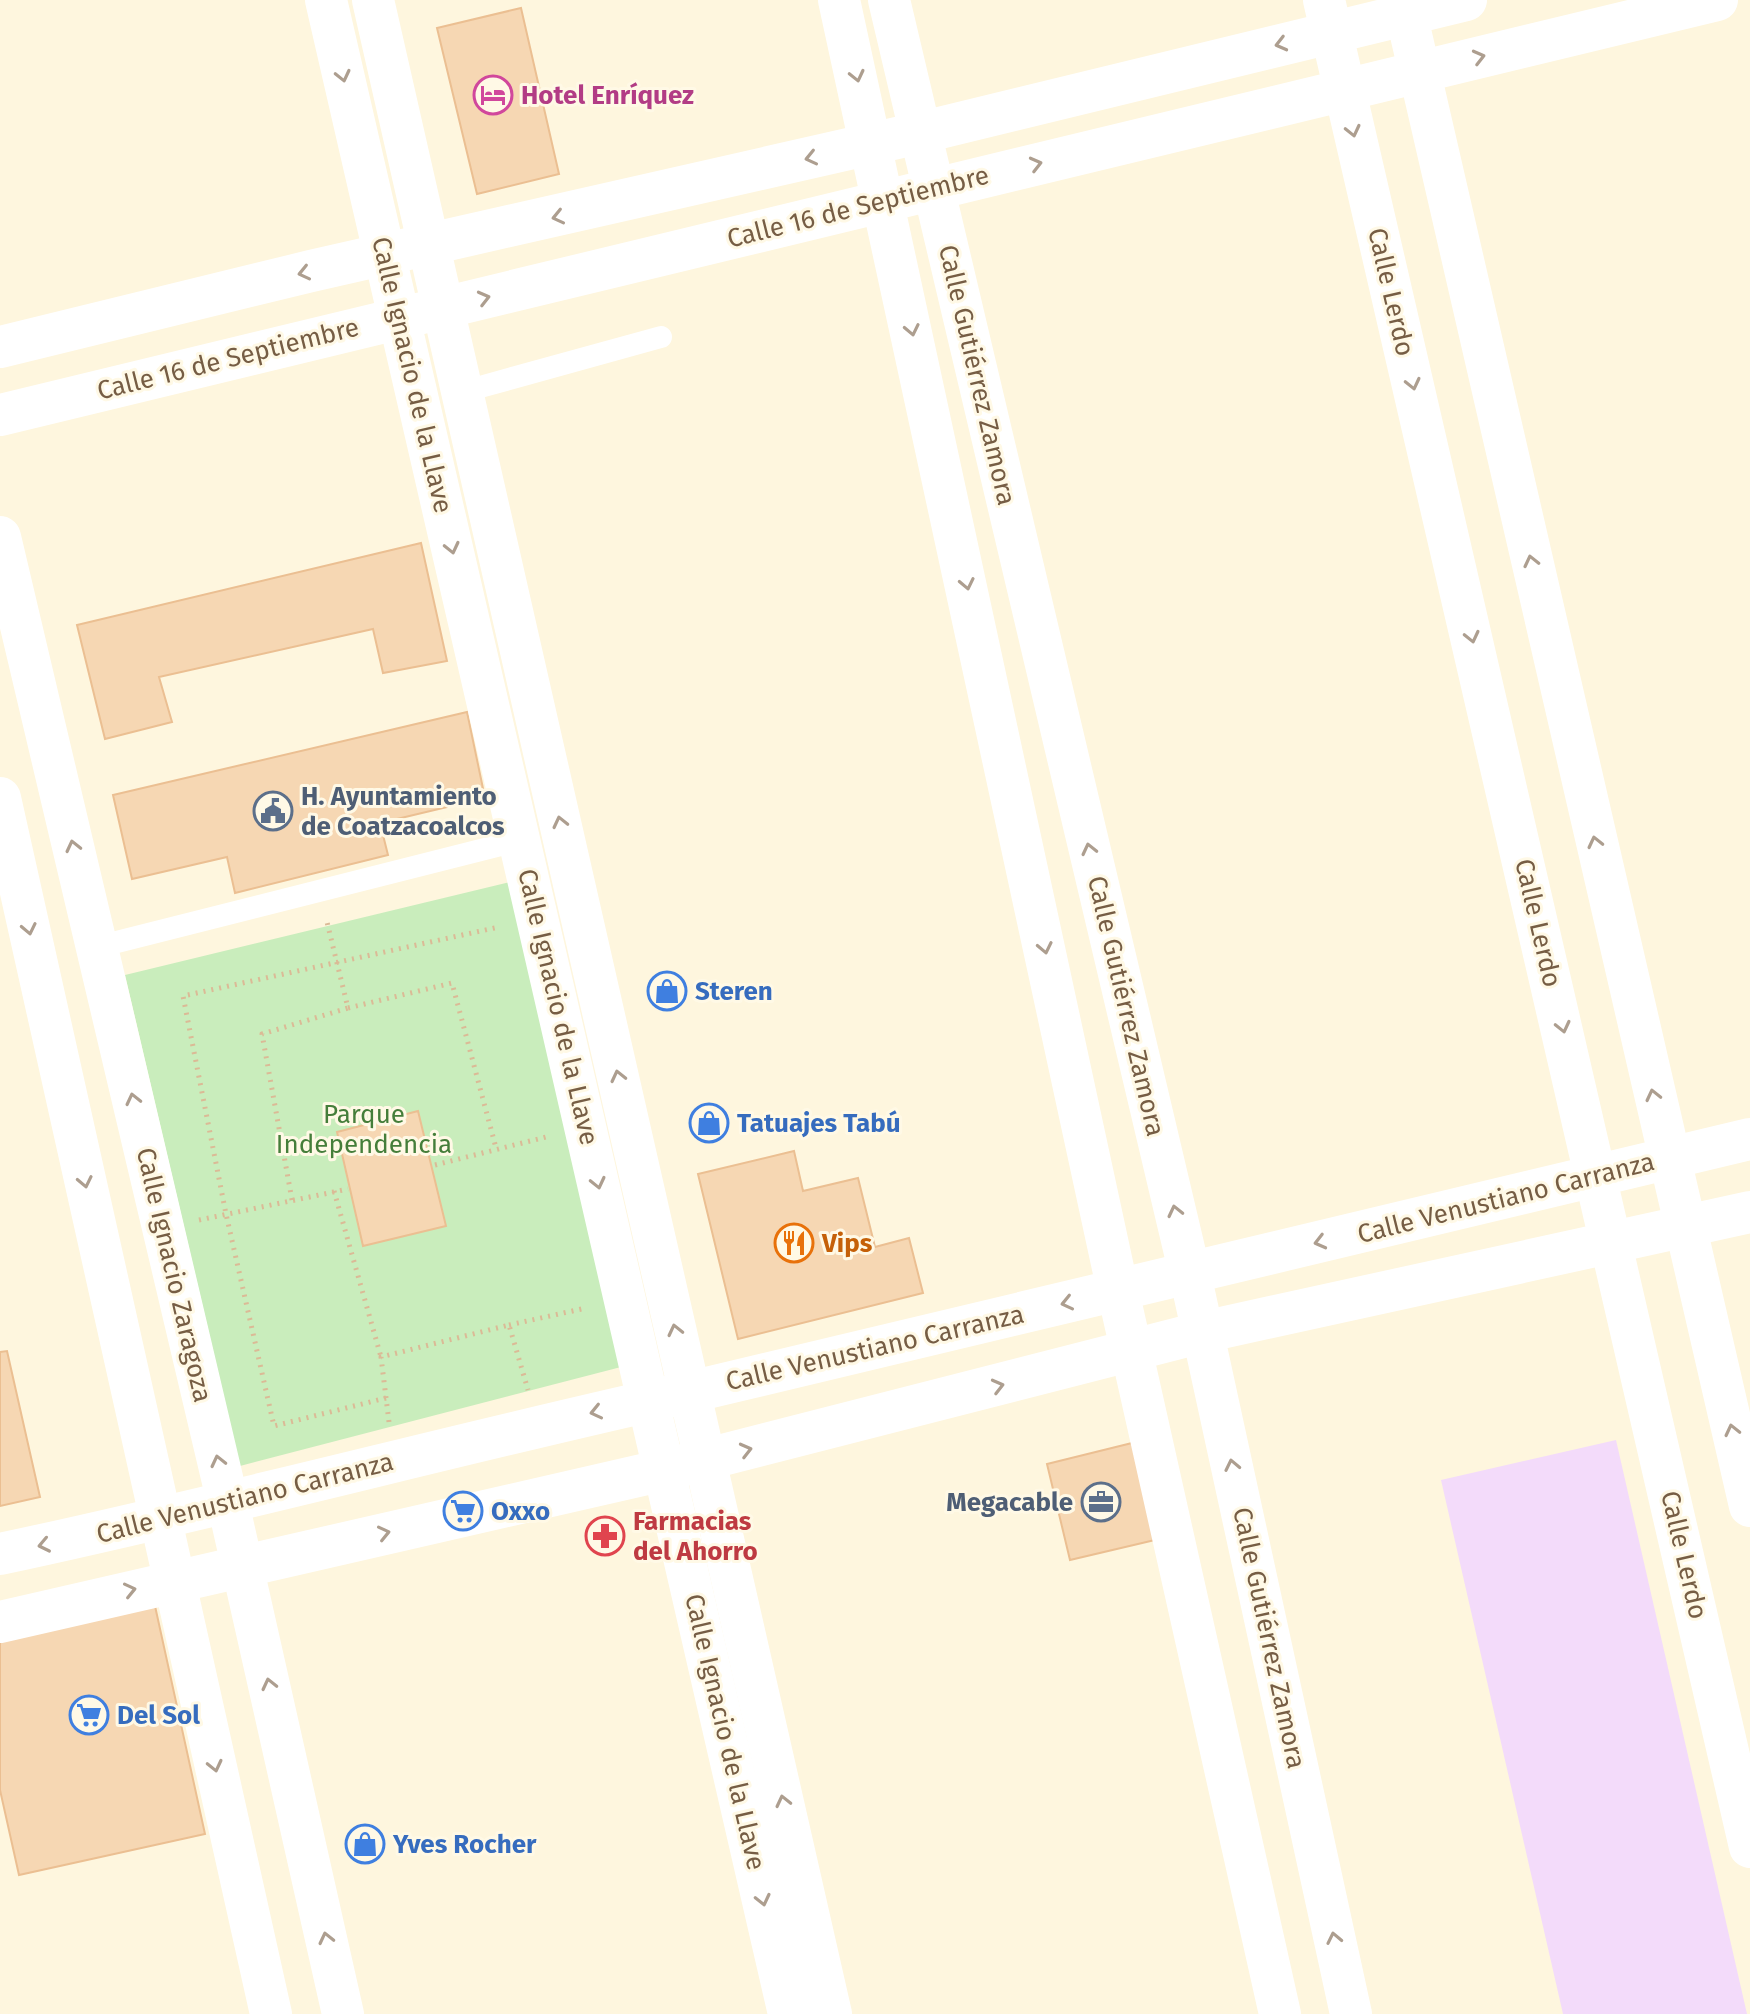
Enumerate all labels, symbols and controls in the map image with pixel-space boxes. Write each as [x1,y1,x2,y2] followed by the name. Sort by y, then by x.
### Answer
[1275,35,1289,52] one-way arrow
[1472,49,1486,66] one-way arrow
[334,69,351,82] one-way arrow
[848,69,865,82] one-way arrow
[472,74,514,116] hotel icon: Hotel Enríquez
[521,80,694,111] place label: Hotel Enríquez
[1344,123,1361,137] one-way arrow
[804,149,818,166] one-way arrow
[1029,157,1043,174] one-way arrow
[724,159,992,255] street label: Calle 16 de Septiembre
[551,208,565,225] one-way arrow
[1361,225,1421,359] street label: Calle Lerdo
[365,234,459,516] street label: Calle Ignacio de la Llave
[932,242,1022,508] street label: Calle Gutiérrez Zamora
[297,264,311,281] one-way arrow
[477,290,490,307] one-way arrow
[94,311,362,407] street label: Calle 16 de Septiembre
[903,323,920,336] one-way arrow
[1403,377,1420,390] one-way arrow
[443,540,460,554] one-way arrow
[1523,555,1540,568] one-way arrow
[958,577,975,591] one-way arrow
[1462,630,1479,644] one-way arrow
[301,781,505,842] place label: H. Ayuntamiento de Coatzacoalcos
[252,790,294,832] public building icon: H. Ayuntamiento de Coatzacoalcos
[552,816,569,830] one-way arrow
[1587,835,1604,849] one-way arrow
[65,839,82,853] one-way arrow
[1082,843,1099,856] one-way arrow
[1508,856,1568,990] street label: Calle Lerdo
[511,866,605,1148] street label: Calle Ignacio de la Llave
[1081,873,1171,1139] street label: Calle Gutiérrez Zamora
[20,921,37,935] one-way arrow
[1036,941,1053,954] one-way arrow
[646,970,688,1012] shop icon: Steren
[695,976,773,1007] place label: Steren
[1553,1019,1570,1033] one-way arrow
[610,1070,627,1083] one-way arrow
[1645,1089,1662,1103] one-way arrow
[125,1092,142,1106] one-way arrow
[276,1099,452,1160] park label: Parque Independencia
[688,1102,730,1144] shop icon: Tatuajes Tabú
[737,1108,901,1139] place label: Tatuajes Tabú
[130,1145,218,1405] street label: Calle Ignacio Zaragoza
[1354,1146,1658,1250] street label: Calle Venustiano Carranza
[76,1175,93,1189] one-way arrow
[589,1176,606,1189] one-way arrow
[1167,1205,1184,1218] one-way arrow
[773,1222,815,1264] restaurant icon: Vips
[821,1228,873,1259] place label: Vips
[1314,1233,1328,1250] one-way arrow
[1061,1294,1075,1311] one-way arrow
[723,1299,1027,1397] street label: Calle Venustiano Carranza
[668,1323,685,1337] one-way arrow
[991,1378,1005,1395] one-way arrow
[590,1403,603,1420] one-way arrow
[1724,1424,1741,1437] one-way arrow
[739,1442,753,1459] one-way arrow
[93,1446,397,1550] street label: Calle Venustiano Carranza
[211,1454,228,1468] one-way arrow
[1224,1458,1241,1472] one-way arrow
[1080,1481,1122,1523] office icon: Megacable
[946,1487,1073,1518] place label: Megacable
[1654,1488,1714,1622] street label: Calle Lerdo
[442,1490,484,1532] supermarket icon: Oxxo
[491,1496,550,1527] place label: Oxxo
[1226,1505,1312,1771] street label: Calle Gutiérrez Zamora
[633,1506,758,1567] place label: Farmacias del Ahorro
[584,1515,626,1557] pharmacy icon: Farmacias del Ahorro
[376,1525,390,1542] one-way arrow
[37,1536,51,1553] one-way arrow
[123,1582,136,1599] one-way arrow
[678,1591,772,1873] street label: Calle Ignacio de la Llave
[261,1678,278,1692] one-way arrow
[68,1694,110,1736] supermarket icon: Del Sol
[117,1700,200,1731] place label: Del Sol
[206,1758,223,1772] one-way arrow
[775,1795,792,1809] one-way arrow
[344,1823,386,1865] shop icon: Yves Rocher
[392,1829,537,1860] place label: Yves Rocher
[754,1893,771,1907] one-way arrow
[1327,1931,1344,1944] one-way arrow
[318,1932,335,1945] one-way arrow

